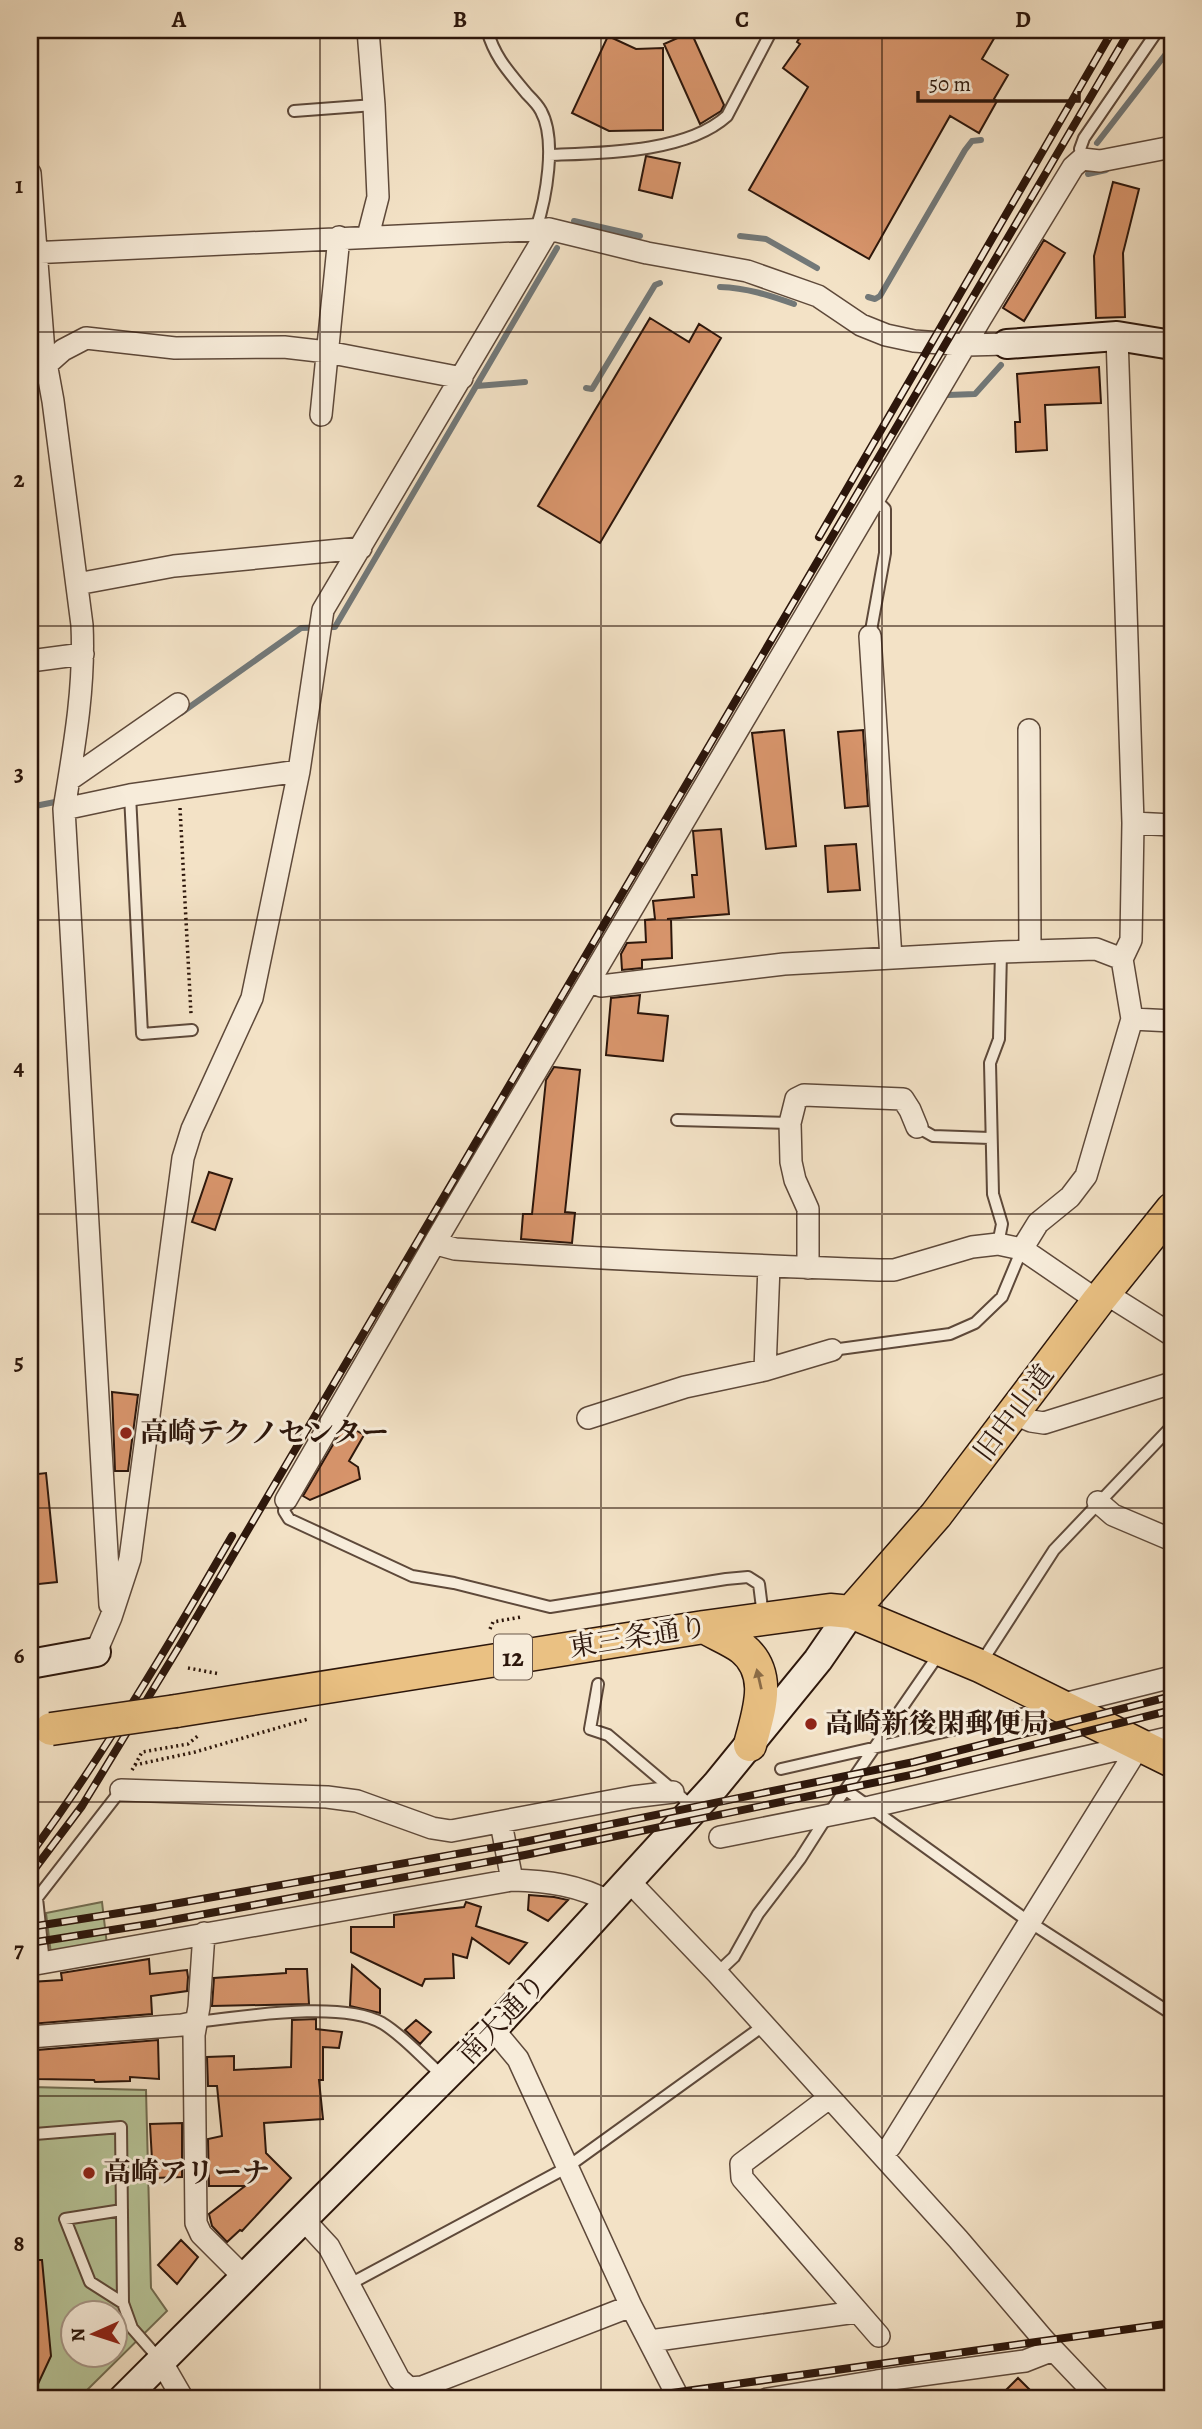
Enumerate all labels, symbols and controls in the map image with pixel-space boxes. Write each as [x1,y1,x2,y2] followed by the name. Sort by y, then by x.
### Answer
[171,4,187,35] text: A
[453,4,467,35] text: B
[735,4,749,35] text: C
[1015,4,1031,35] text: D
[918,60,1080,104] scale bar
[929,70,971,98] text: 50 m
[15,170,23,201] text: 1
[13,464,25,495] text: 2
[14,758,24,789] text: 3
[14,1052,25,1083] text: 4
[14,1346,24,1377] text: 5
[965,1357,1063,1469] street label: 旧中山道
[140,1414,389,1452] place label: 高崎テクノセンター
[118,1425,134,1441] marker: 高崎テクノセンター
[566,1607,710,1667] street label: 東三条通り
[494,1634,532,1680] road number: 12
[14,1640,25,1671] text: 6
[754,1667,765,1689] one-way arrow
[825,1705,1049,1743] place label: 高崎新後閑郵便局
[803,1716,819,1732] marker: 高崎新後閑郵便局
[14,1934,24,1965] text: 7
[449,1966,555,2072] street label: 南大通り
[103,2154,270,2192] place label: 高崎アリーナ
[81,2165,97,2181] marker: 高崎アリーナ
[13,2228,25,2259] text: 8
[60,2300,130,2370] north arrow
[65,2327,91,2342] text: N

